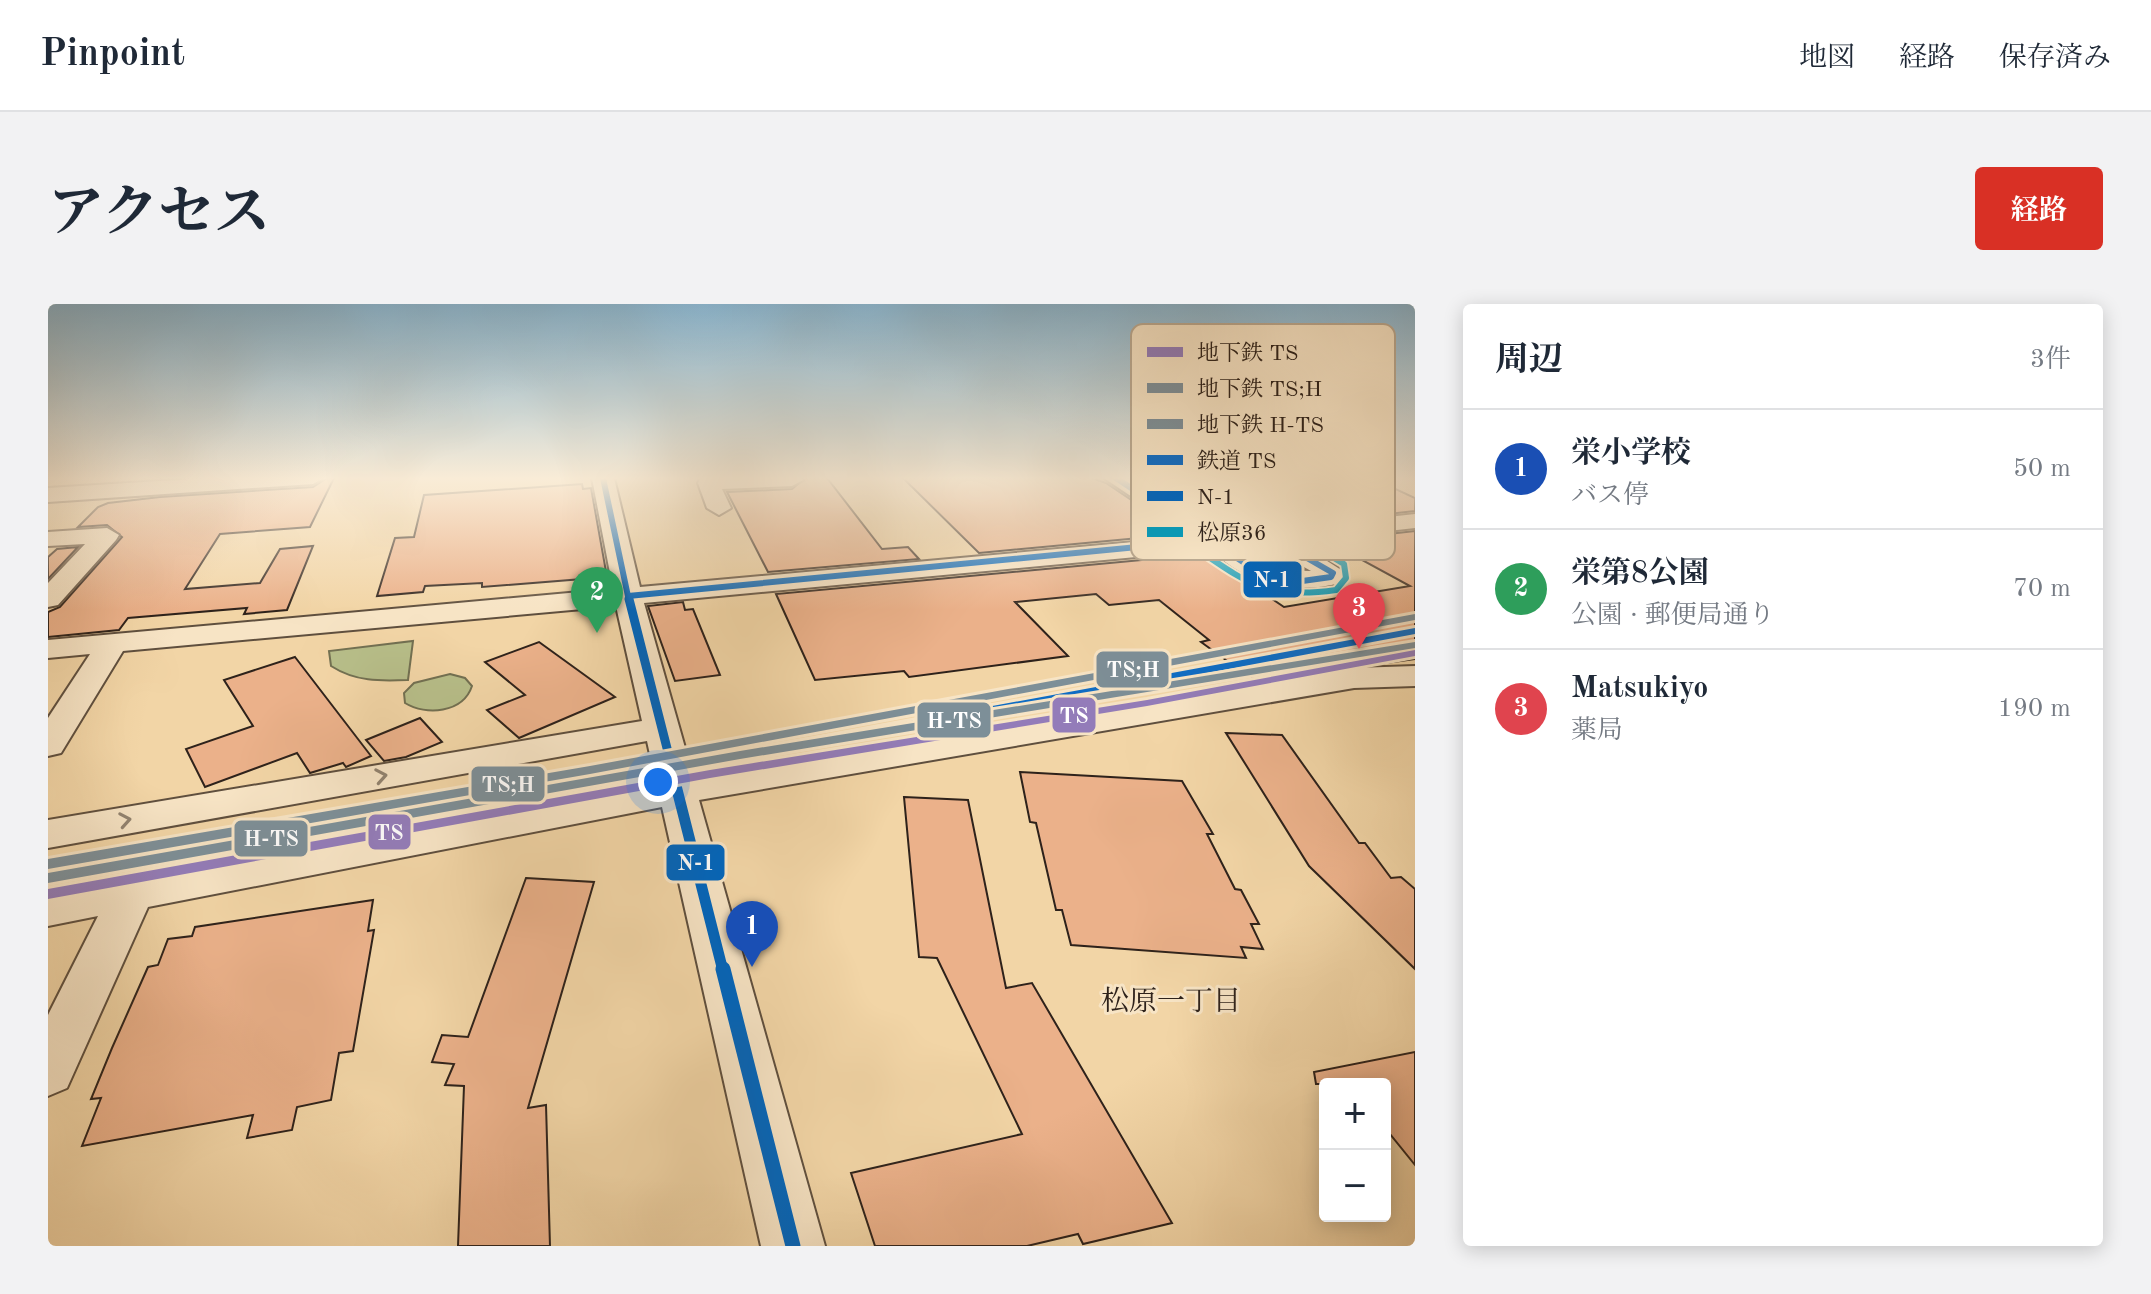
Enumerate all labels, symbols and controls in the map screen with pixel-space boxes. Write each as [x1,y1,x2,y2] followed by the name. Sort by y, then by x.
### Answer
[40,36,185,74] text: Pinpoint
[1799,45,1855,73] text: 地図
[1899,45,1955,73] text: 経路
[1999,45,2111,73] text: 保存済み
[1975,167,2103,250] button: 経路
[48,187,270,243] text: アクセス
[1131,324,1395,560] legend
[1197,341,1299,365] text: 地下鉄 TS
[1495,344,1563,378] text: 周辺
[2030,347,2071,373] text: 3件
[1197,377,1322,401] text: 地下鉄 TS;H
[1197,413,1324,437] text: 地下鉄 H-TS
[1571,439,1691,469] text: 栄小学校
[1197,449,1277,473] text: 鉄道 TS
[1513,456,1529,482] text: 1
[2013,456,2071,482] text: 50 m
[1571,483,1649,509] text: バス停
[1197,487,1235,509] text: N-1
[1197,521,1267,545] text: 松原36
[1571,559,1708,589] text: 栄第8公園
[1242,560,1303,599] line badge: N-1
[571,567,623,633] pin: 2
[1253,570,1291,592] text: N-1
[1513,576,1529,602] text: 2
[2013,576,2071,602] text: 70 m
[1333,583,1385,649] pin: 3
[1571,603,1775,629] text: 公園 · 郵便局通り
[1095,650,1170,689] line badge: TS;H
[1106,660,1160,682] text: TS;H
[1571,674,1708,704] text: Matsukiyo
[1051,696,1097,734] line badge: TS
[1513,696,1529,722] text: 3
[1998,696,2071,722] text: 190 m
[916,701,992,739] line badge: H-TS
[1059,706,1089,728] text: TS
[926,711,982,733] text: H-TS
[1571,718,1623,744] text: 薬局
[638,762,678,802] your location
[470,765,546,803] line badge: TS;H
[374,768,388,785] one-way arrow
[481,775,535,797] text: TS;H
[118,813,132,830] one-way arrow
[367,813,412,851] line badge: TS
[233,819,309,858] line badge: H-TS
[374,823,404,845] text: TS
[243,829,299,851] text: H-TS
[665,843,726,882] line badge: N-1
[677,853,715,875] text: N-1
[726,901,778,967] pin: 1
[1101,986,1241,1017] district label: 松原一丁目
[1319,1078,1391,1222] map controls
[1319,1078,1391,1150] button: +
[1319,1150,1391,1222] button: −

